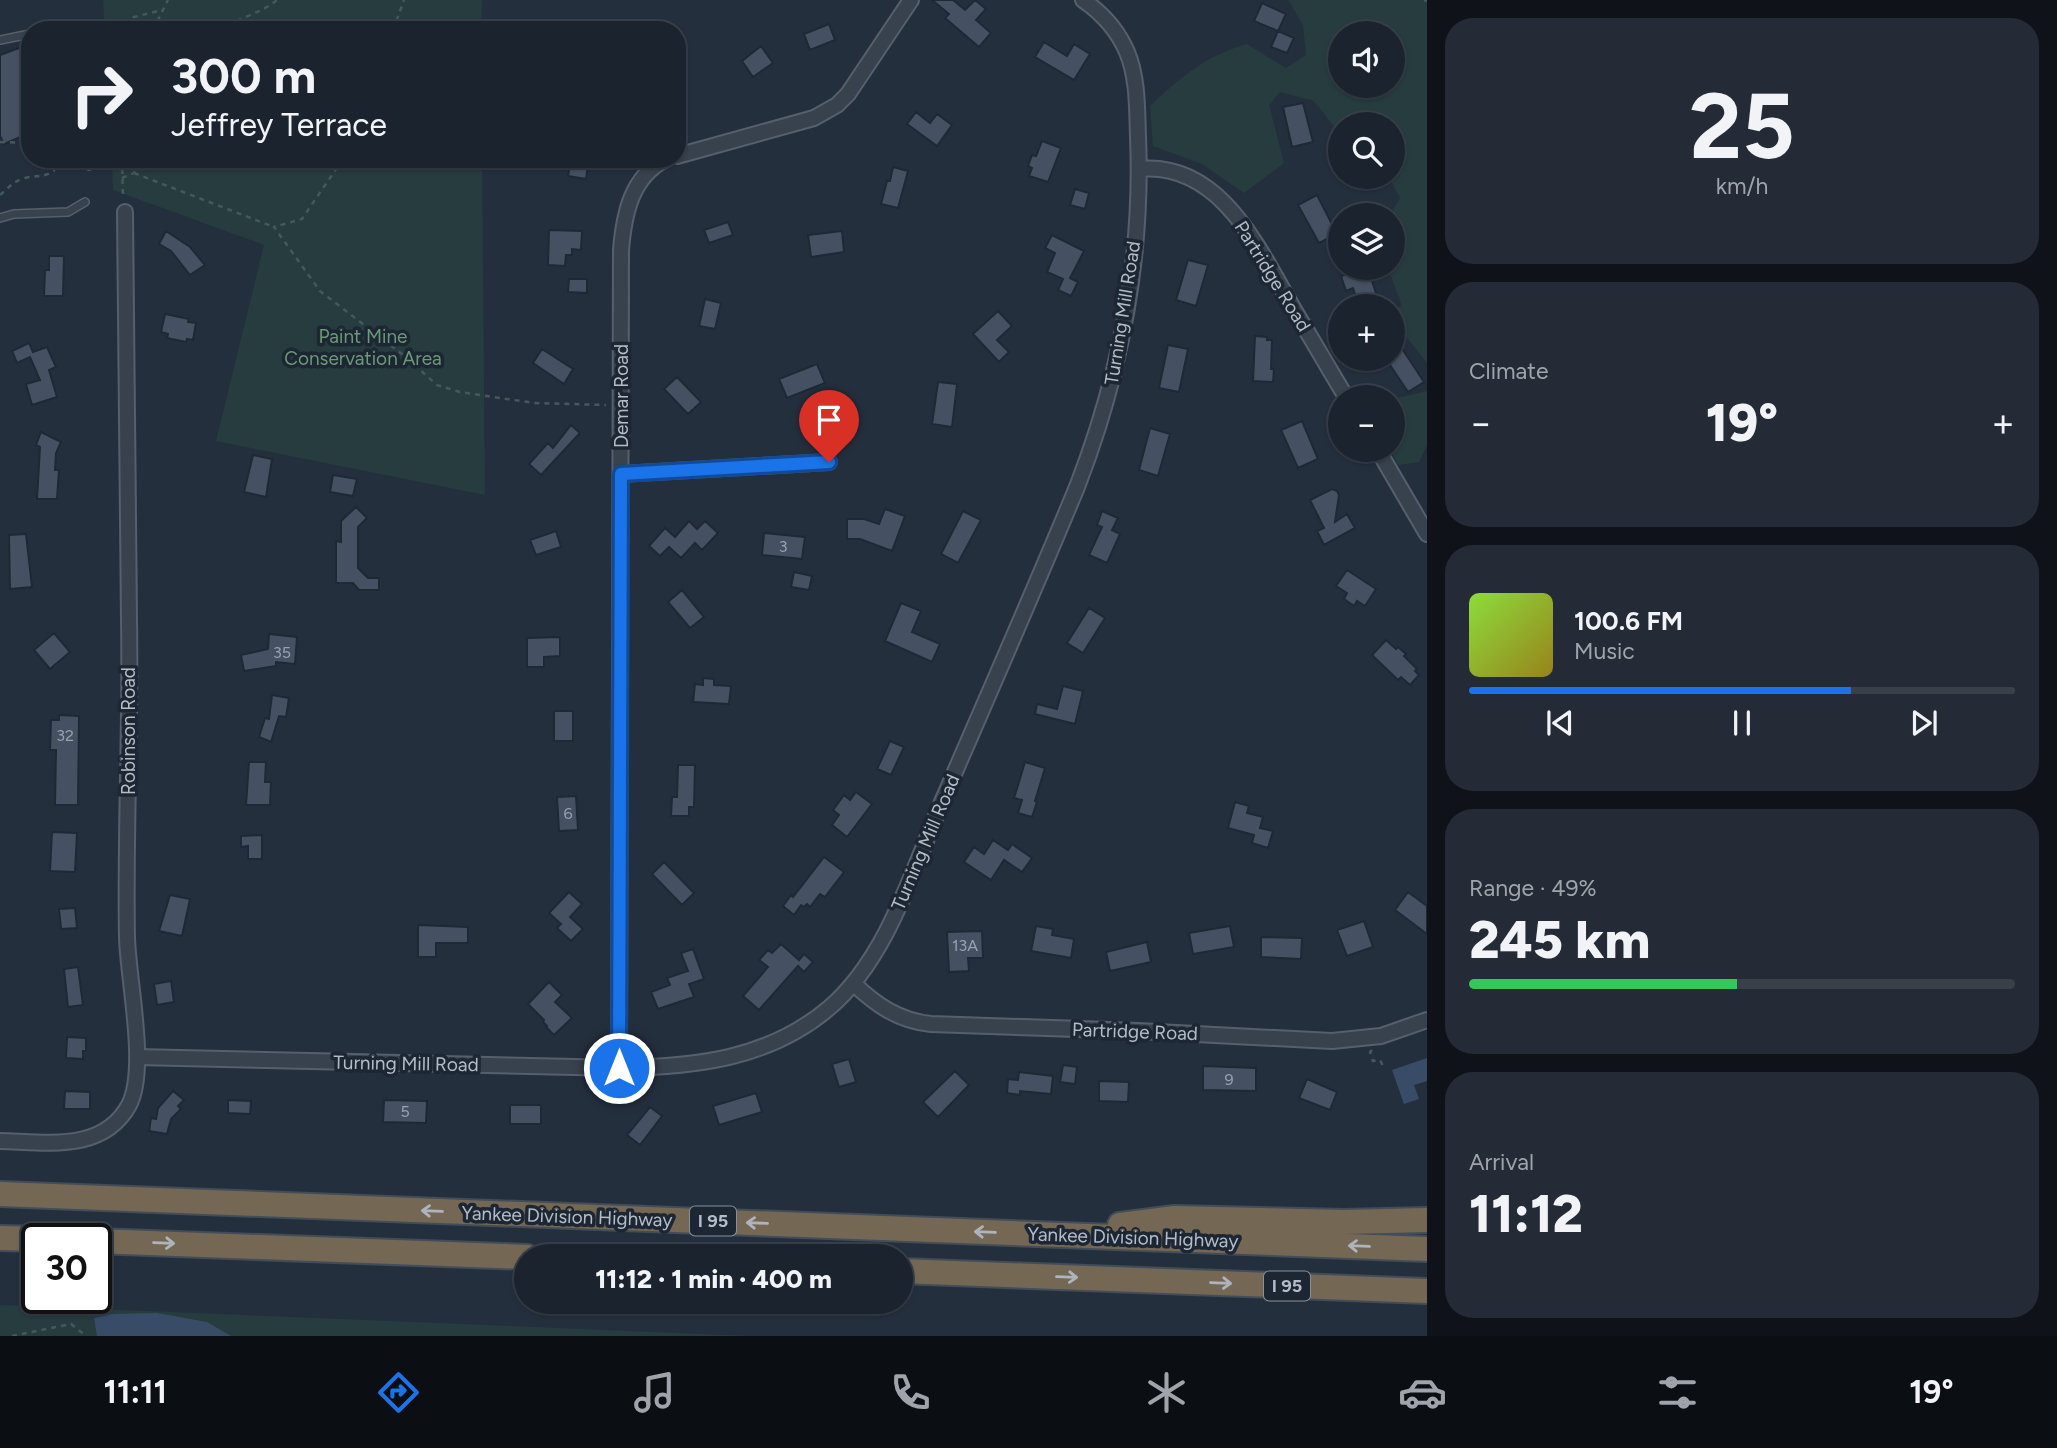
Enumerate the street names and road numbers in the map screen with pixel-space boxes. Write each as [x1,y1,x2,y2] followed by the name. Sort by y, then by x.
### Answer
[1229,217,1316,336] street label: Partridge Road
[1100,239,1145,387] street label: Turning Mill Road
[610,344,633,448] street label: Demar Road
[117,667,140,795] street label: Robinson Road
[886,771,964,914] street label: Turning Mill Road
[1072,1018,1198,1045] street label: Partridge Road
[333,1051,479,1076] street label: Turning Mill Road
[461,1201,673,1232] street label: Yankee Division Highway
[690,1206,736,1236] road number: I 95
[1027,1222,1239,1253] street label: Yankee Division Highway
[1264,1272,1310,1301] road number: I 95

